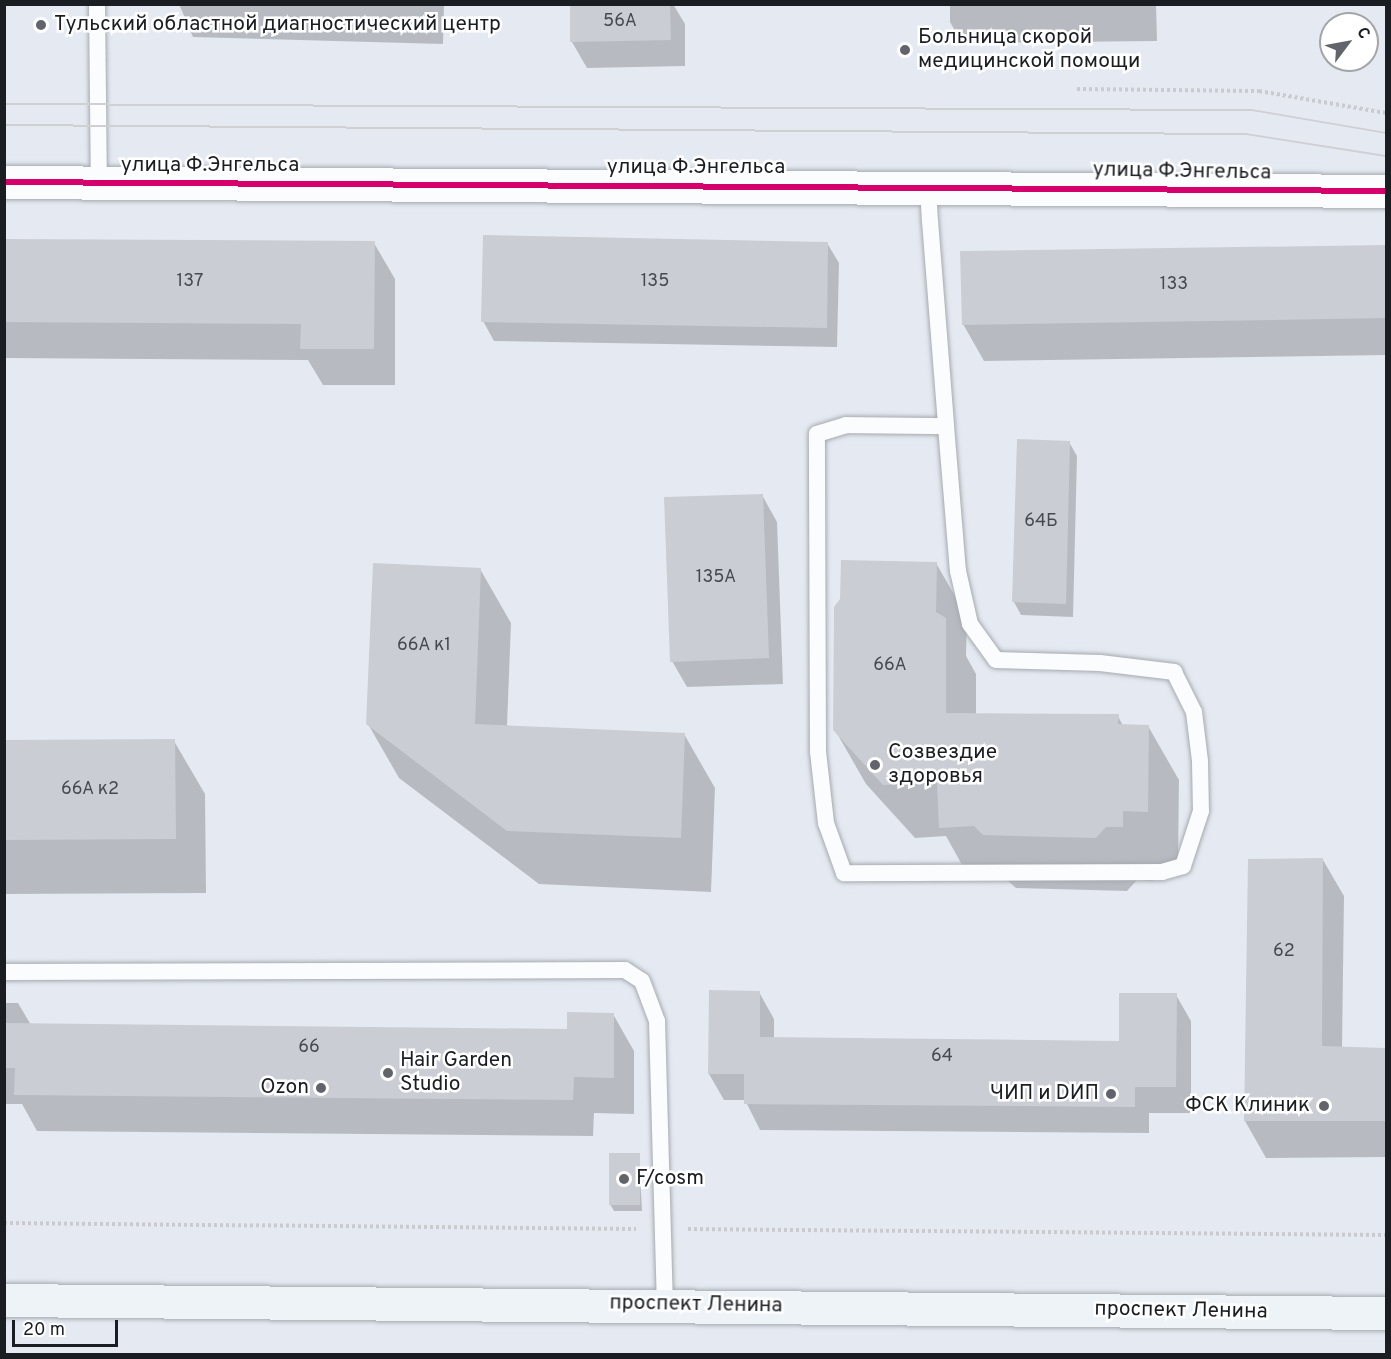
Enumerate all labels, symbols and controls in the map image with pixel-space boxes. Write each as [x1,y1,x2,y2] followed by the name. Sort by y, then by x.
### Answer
[603,11,637,33] house number: 56А
[54,12,501,38] place label: Тульский областной диагностический центр
[1319,12,1379,72] north arrow
[32,16,50,34] marker: Тульский областной диагностический центр
[1351,24,1374,43] text: С
[918,25,1140,75] place label: Больница скорой медицинской помощи
[896,41,914,59] marker: Больница скорой медицинской помощи
[121,153,299,179] street label: улица Ф.Энгельса
[607,155,785,181] street label: улица Ф.Энгельса
[1092,158,1272,186] street label: улица Ф.Энгельса
[177,271,203,293] house number: 137
[641,271,669,293] house number: 135
[1160,274,1188,296] house number: 133
[1024,511,1058,533] house number: 64Б
[696,567,736,589] house number: 135А
[397,635,451,657] house number: 66А к1
[873,655,907,677] house number: 66А
[888,740,997,790] place label: Созвездие здоровья
[866,756,884,774] marker: Созвездие здоровья
[61,779,119,801] house number: 66А к2
[1273,941,1295,963] house number: 62
[298,1037,320,1059] house number: 66
[931,1046,953,1068] house number: 64
[400,1048,512,1098] place label: Hair Garden Studio
[381,1066,395,1080] marker: Hair Garden Studio
[260,1075,309,1101] place label: Ozon
[314,1081,328,1095] marker: Ozon
[990,1081,1099,1107] place label: ЧИП и DИП
[1104,1087,1118,1101] marker: ЧИП и DИП
[1185,1093,1310,1119] place label: ФСК Клиник
[1315,1097,1333,1115] marker: ФСК Клиник
[636,1166,704,1192] place label: F/cosm
[617,1172,631,1186] marker: F/cosm
[609,1291,783,1319] street label: проспект Ленина
[1094,1297,1268,1325] street label: проспект Ленина
[15,1308,122,1346] scale bar
[23,1319,65,1342] text: 20 m

